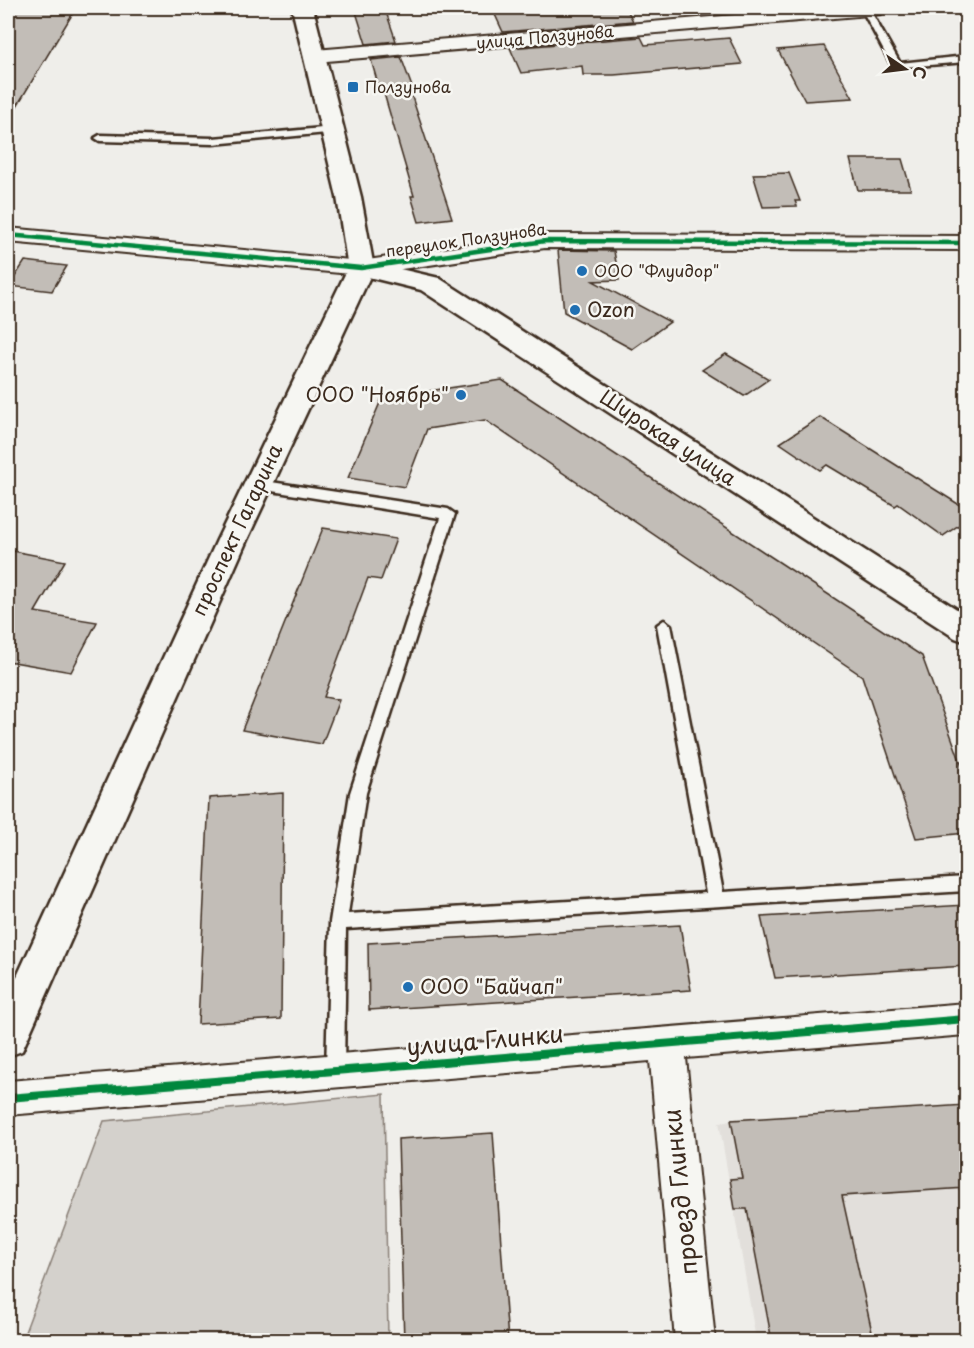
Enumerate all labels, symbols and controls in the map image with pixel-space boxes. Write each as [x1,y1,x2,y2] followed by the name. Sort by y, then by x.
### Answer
[475,18,615,54] street label: улица Ползунова
[875,39,935,99] north arrow
[907,64,934,82] text: С
[365,74,451,98] place label: Ползунова
[346,80,360,94] marker: Ползунова
[384,216,548,262] street label: переулок Ползунова
[594,258,719,282] place label: ООО "Флуидор"
[575,264,589,278] marker: ООО "Флуидор"
[587,294,635,324] place label: Ozon
[568,303,582,317] marker: Ozon
[305,379,449,409] place label: ООО "Ноябрь"
[594,382,743,493] street label: Широкая улица
[454,388,468,402] marker: ООО "Ноябрь"
[183,438,289,620] street label: проспект Гагарина
[420,971,563,1001] place label: ООО "Байчап"
[401,980,415,994] marker: ООО "Байчап"
[405,1014,565,1064] street label: улица Глинки
[652,1107,706,1277] street label: проезд Глинки

